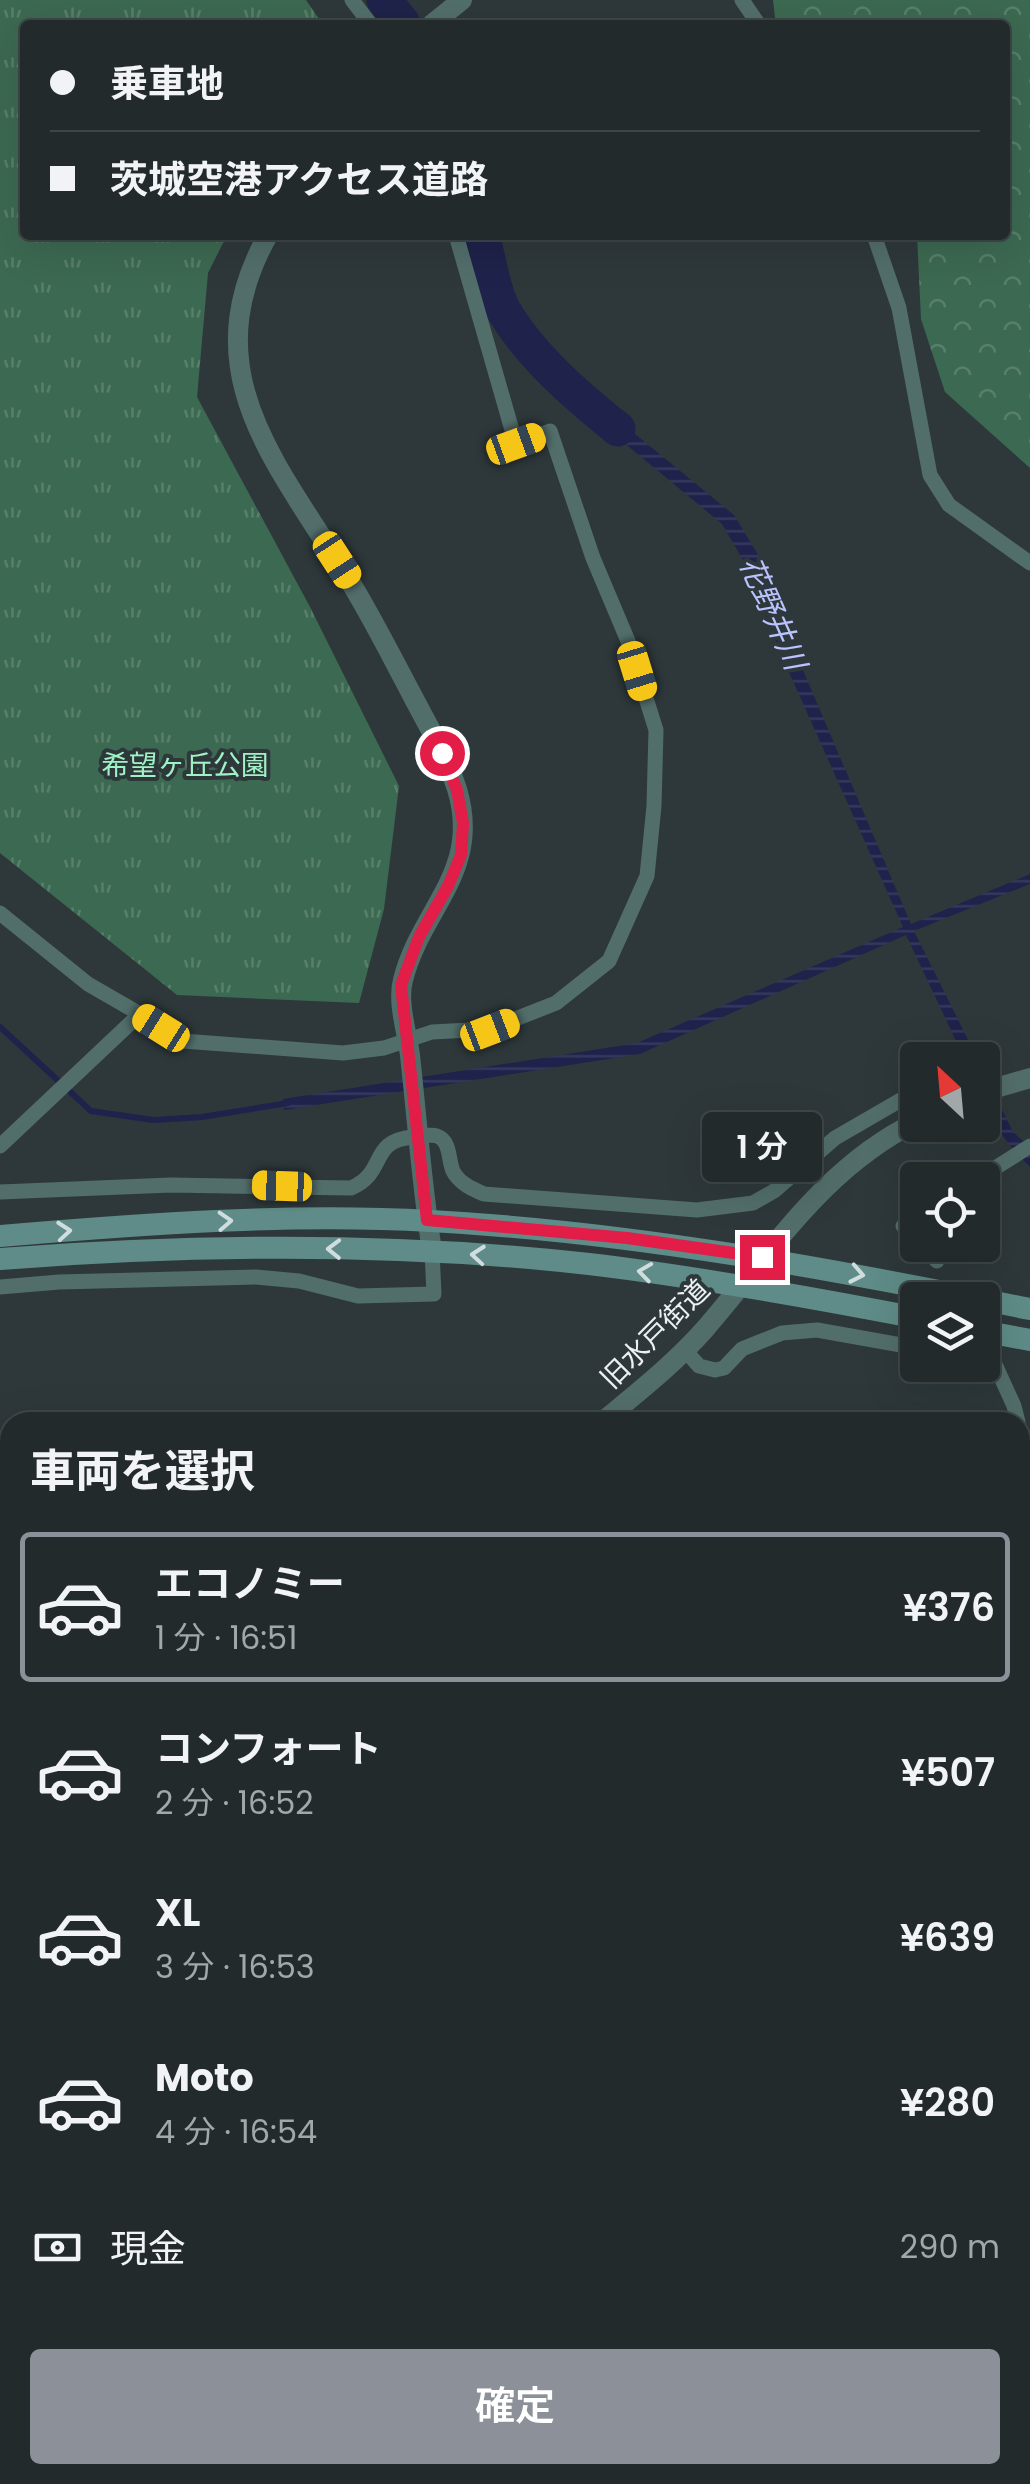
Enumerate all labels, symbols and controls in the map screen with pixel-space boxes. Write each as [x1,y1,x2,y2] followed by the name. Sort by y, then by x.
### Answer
[110,57,224,110] text: 乗車地
[110,153,488,206] text: 茨城空港アクセス道路
[483,420,549,468] car
[308,527,366,593] car
[729,549,818,679] water label: 花野井川
[614,638,660,704] car
[420,731,465,776] route start
[101,746,269,785] park label: 希望ヶ丘公園
[128,999,194,1057] car
[457,1005,523,1055] car
[900,1042,1000,1142] north arrow
[900,1042,1000,1382] map controls
[702,1112,822,1182] callout: 1 分
[736,1124,788,1169] text: 1 分
[900,1162,1000,1262] button: locate
[251,1170,313,1202] car
[217,1211,233,1232] one-way arrow
[56,1221,72,1242] one-way arrow
[740,1235,785,1280] route end
[326,1238,342,1259] one-way arrow
[470,1245,486,1267] one-way arrow
[637,1262,653,1283] one-way arrow
[849,1263,866,1284] one-way arrow
[592,1271,718,1397] street label: 旧水戸街道
[900,1282,1000,1382] button: layers
[30,1440,255,1503] text: 車両を選択
[155,1557,345,1610] text: エコノミー
[35,1562,125,1652] icon: car
[903,1581,995,1634] text: ¥376
[155,1615,297,1660] text: 1 分 · 16:51
[155,1722,382,1775] text: コンフォート
[35,1727,125,1817] icon: car
[901,1746,995,1799] text: ¥507
[155,1780,314,1825] text: 2 分 · 16:52
[155,1886,200,1939] text: XL
[35,1892,125,1982] icon: car
[900,1911,995,1964] text: ¥639
[155,1944,315,1989] text: 3 分 · 16:53
[155,2051,254,2104] text: Moto
[35,2057,125,2147] icon: car
[900,2076,995,2129] text: ¥280
[155,2109,317,2154] text: 4 分 · 16:54
[30,2220,85,2275] icon: cash
[110,2222,186,2275] text: 現金
[900,2224,1000,2269] text: 290 m
[30,2349,1000,2464] button: 確定

